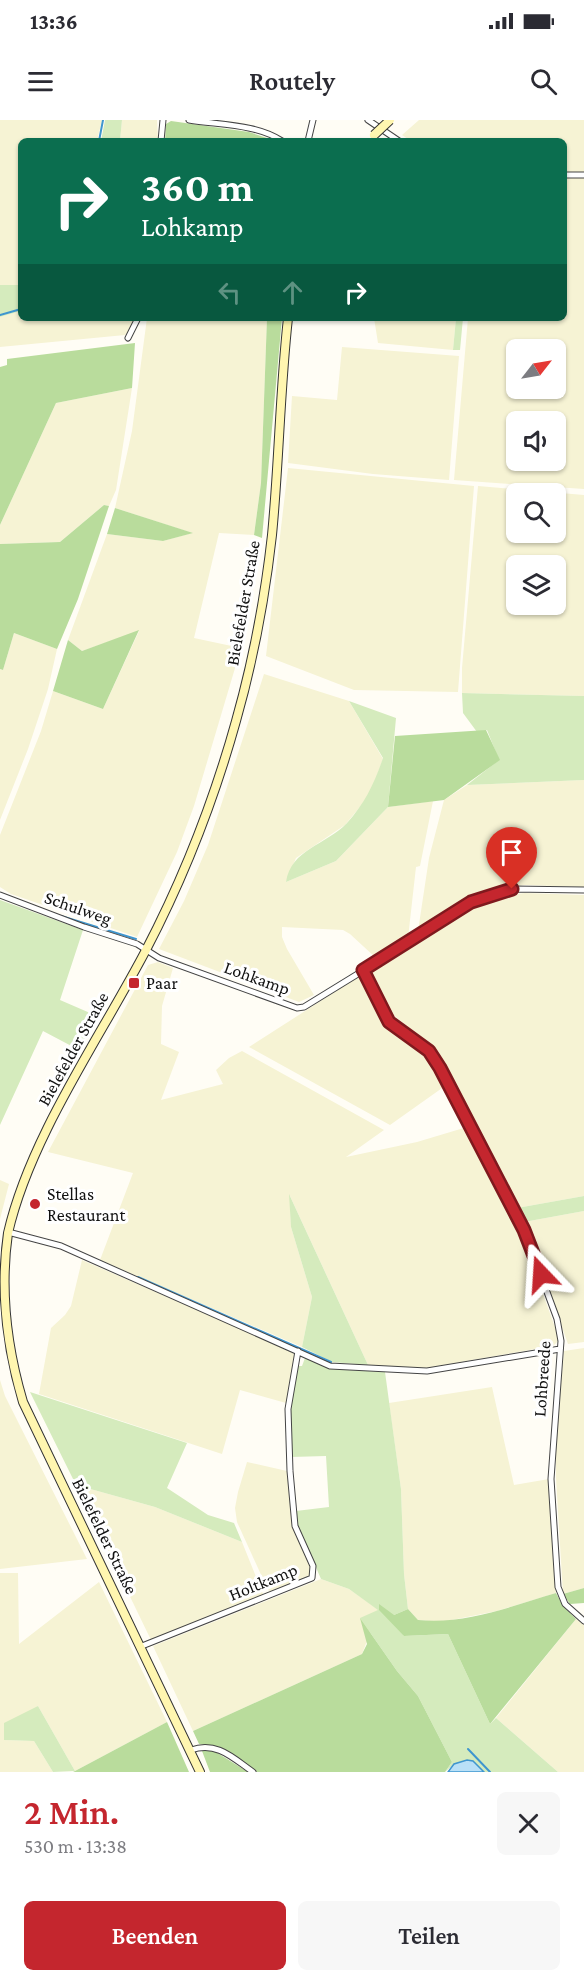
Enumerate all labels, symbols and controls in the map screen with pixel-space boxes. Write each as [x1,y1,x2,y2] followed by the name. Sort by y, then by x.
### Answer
[30,9,78,34] text: 13:36
[24,65,57,98] icon: menu
[527,65,560,98] icon: search
[249,66,335,96] text: Routely
[42,162,120,240] icon: right
[141,163,254,210] text: 360 m
[141,212,244,242] text: Lohkamp
[213,276,246,309] icon: left
[276,276,309,309] icon: ahead
[339,276,372,309] icon: right
[506,339,566,399] north arrow
[506,339,566,615] map controls
[506,411,566,471] button: sound
[506,483,566,543] button: search
[222,539,264,667] street label: Bielefelder Straße
[506,555,566,615] button: layers
[486,827,537,889] pin
[495,836,528,869] icon: arrive
[42,887,114,929] street label: Schulweg
[221,957,293,999] street label: Lohkamp
[146,973,178,993] place label: Paar
[127,976,141,990] marker: Paar
[34,989,113,1109] street label: Bielefelder Straße
[47,1184,127,1225] place label: Stellas Restaurant
[28,1197,42,1211] marker: Stellas Restaurant
[509,1242,573,1306] position arrow
[529,1340,555,1418] street label: Lohbreede
[68,1475,142,1597] street label: Bielefelder Straße
[226,1559,300,1605] street label: Holtkamp
[24,1792,119,1832] text: 2 Min.
[497,1792,560,1855] button: close
[24,1835,127,1857] text: 530 m · 13:38
[24,1901,286,1970] button: Beenden
[298,1901,560,1970] button: Teilen

